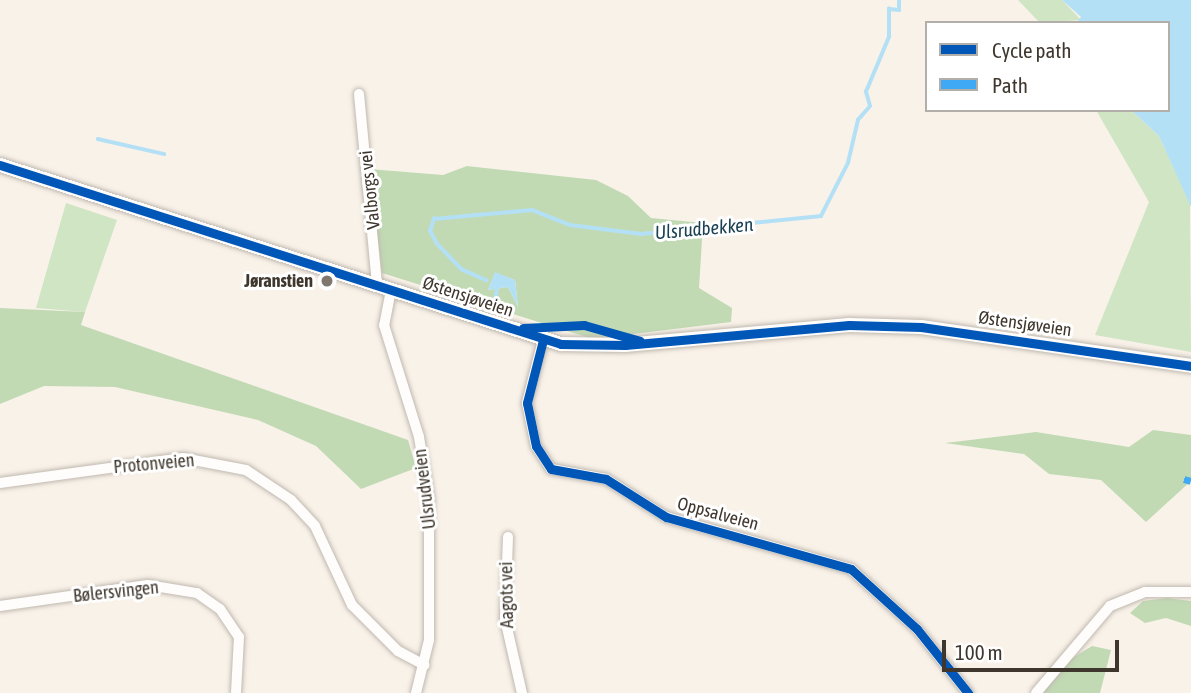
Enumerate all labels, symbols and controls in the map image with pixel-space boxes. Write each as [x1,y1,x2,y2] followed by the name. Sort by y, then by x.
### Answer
[925,21,1170,112] legend
[992,38,1071,62] text: Cycle path
[992,73,1028,97] text: Path
[355,149,385,231] street label: Valborgs vei
[654,213,754,245] water label: Ulsrudbekken
[244,270,313,292] place label: Jøranstien
[420,272,516,322] street label: Østensjøveien
[319,273,335,289] marker: Jøranstien
[977,307,1073,341] street label: Østensjøveien
[409,448,441,530] street label: Ulsrudveien
[113,450,195,478] street label: Protonveien
[675,493,761,535] street label: Oppsalveien
[496,562,518,628] street label: Aagots vei
[72,577,160,607] street label: Bølersvingen
[946,626,1123,670] scale bar
[955,640,1003,664] text: 100 m

